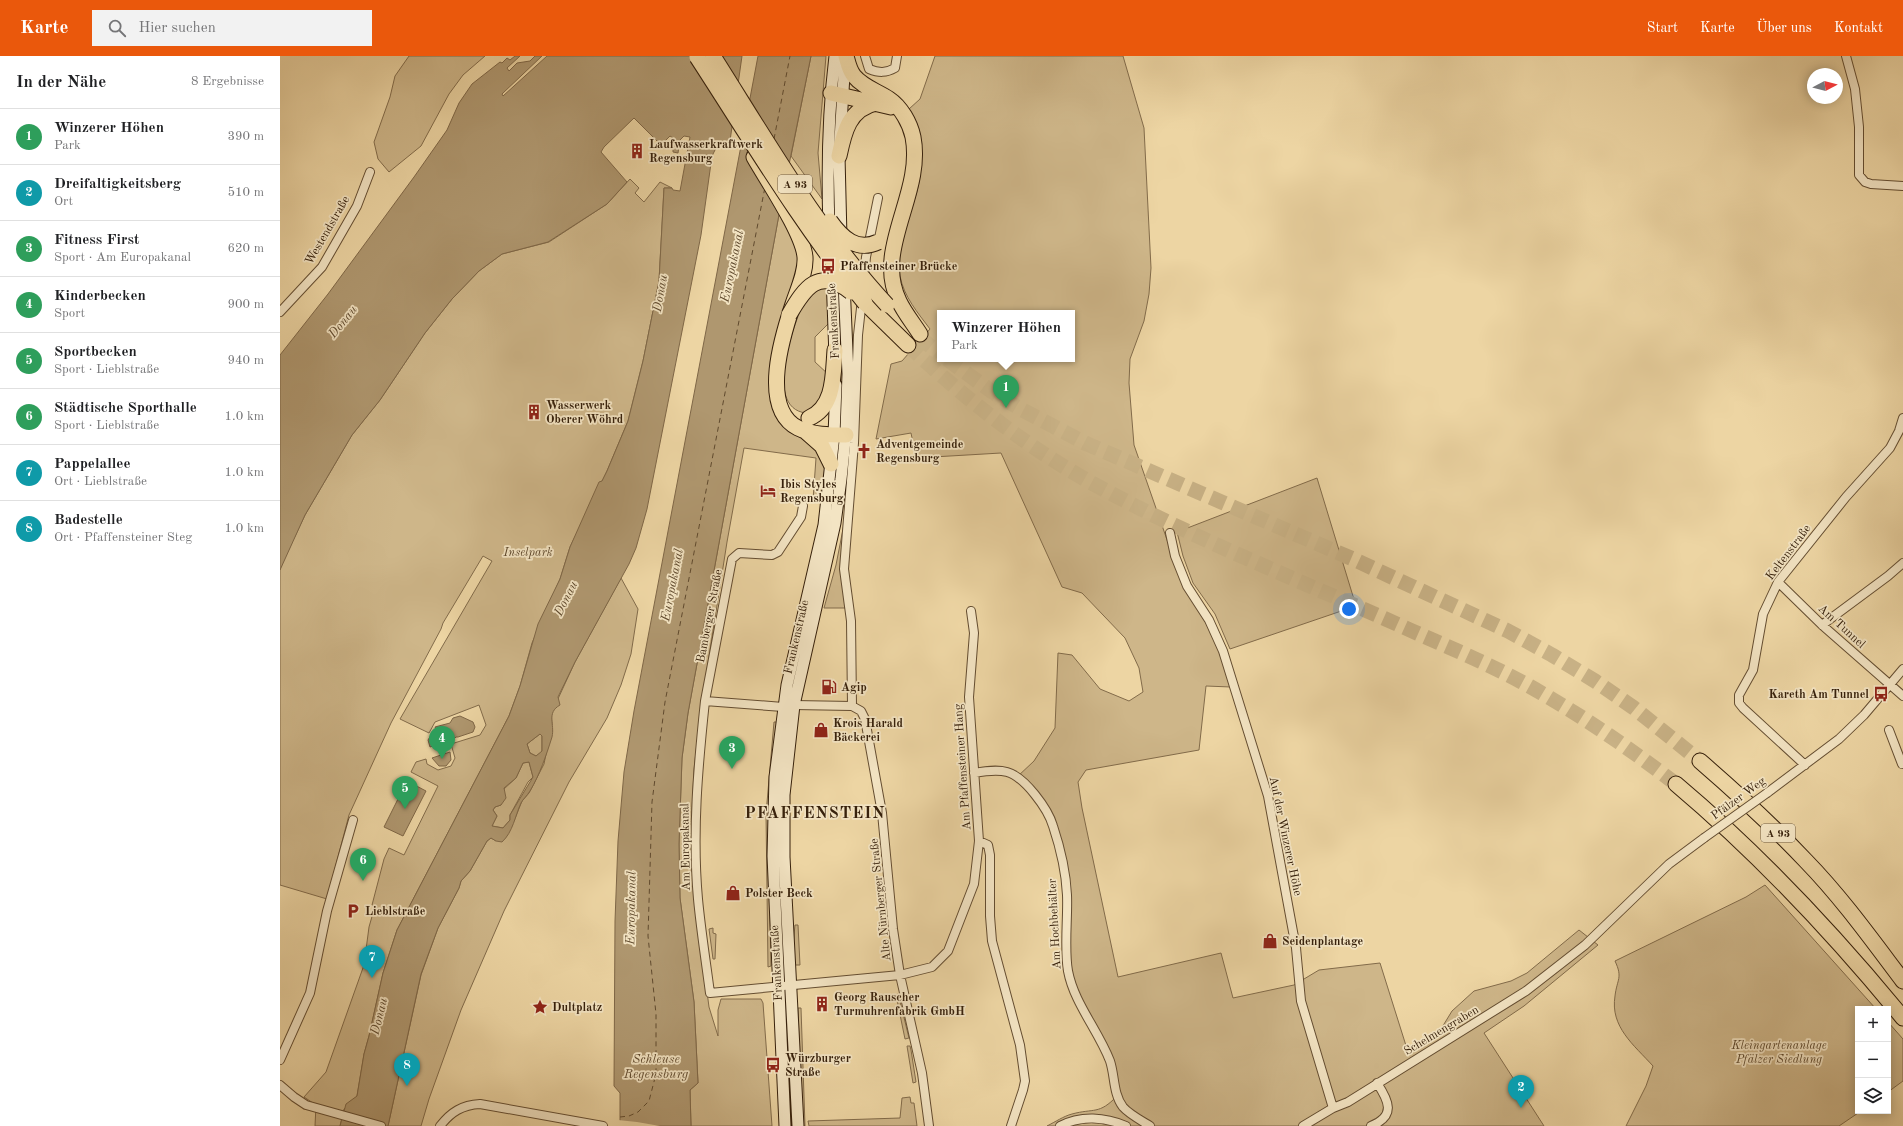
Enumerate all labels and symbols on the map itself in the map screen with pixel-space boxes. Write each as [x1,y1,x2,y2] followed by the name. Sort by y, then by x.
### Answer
[1807,68,1843,104] north arrow
[649,139,763,165] place label: Laufwasserkraftwerk Regensburg
[628,142,646,160] building icon: Laufwasserkraftwerk Regensburg
[778,175,812,193] road number: A 93
[303,194,353,267] street label: Westendstraße
[718,229,747,305] water label: Europakanal
[819,257,837,275] bus stop icon: Pfaffensteiner Brücke
[840,261,958,273] place label: Pfaffensteiner Brücke
[651,273,670,314] water label: Donau
[826,282,842,359] street label: Frankenstraße
[326,303,360,341] water label: Donau
[993,375,1019,408] pin: 1
[546,400,624,426] place label: Wasserwerk Oberer Wöhrd
[525,403,543,421] building icon: Wasserwerk Oberer Wöhrd
[876,439,964,465] place label: Adventgemeinde Regensburg
[855,442,873,460] church icon: Adventgemeinde Regensburg
[780,479,844,505] place label: Ibis Styles Regensburg
[759,482,777,500] hotel icon: Ibis Styles Regensburg
[1764,522,1814,583] street label: Keltenstraße
[502,547,553,559] park label: Inselpark
[659,548,686,624] water label: Europakanal
[695,568,725,664] street label: Bamberger Straße
[552,578,581,619] water label: Donau
[783,599,811,675] street label: Frankenstraße
[1339,599,1359,619] your location
[1815,603,1867,651] street label: Am Tunnel
[820,678,838,696] fuel station icon: Agip
[841,682,867,694] place label: Agip
[1872,685,1890,703] bus stop icon: Kareth Am Tunnel
[1768,689,1869,701] place label: Kareth Am Tunnel
[953,703,973,831] street label: Am Pfaffensteiner Hang
[833,718,904,744] place label: Krois Harald Bäckerei
[812,721,830,739] shop icon: Krois Harald Bäckerei
[429,726,455,759] pin: 4
[719,736,745,769] pin: 3
[1266,775,1304,898] street label: Auf der Winzerer Höhe
[1709,775,1768,822] street label: Pfälzer Weg
[392,776,418,809] pin: 5
[679,803,693,891] street label: Am Europakanal
[745,806,886,822] district label: PFAFFENSTEIN
[1761,824,1795,842] road number: A 93
[869,837,893,962] street label: Alte Nürnberger Straße
[350,848,376,881] pin: 6
[624,871,639,946] water label: Europakanal
[1047,878,1063,970] street label: Am Hochbehälter
[724,884,742,902] shop icon: Polster Beck
[745,888,813,900] place label: Polster Beck
[344,902,362,920] parking icon: Lieblstraße
[365,906,426,918] place label: Lieblstraße
[769,924,785,1001] street label: Frankenstraße
[1261,932,1279,950] shop icon: Seidenplantage
[1282,936,1364,948] place label: Seidenplantage
[359,945,385,978] pin: 7
[834,992,965,1018] place label: Georg Rauscher Turmuhrenfabrik GmbH
[813,995,831,1013] building icon: Georg Rauscher Turmuhrenfabrik GmbH
[368,996,390,1037] water label: Donau
[531,998,549,1016] place icon: Dultplatz
[552,1002,602,1014] place label: Dultplatz
[1402,1004,1481,1058] street label: Schelmengraben
[1730,1040,1827,1066] park label: Kleingartenanlage Pfälzer Siedlung
[394,1053,420,1086] pin: 8
[623,1053,688,1081] water label: Schleuse Regensburg
[785,1053,851,1079] place label: Würzburger Straße
[764,1056,782,1074] bus stop icon: Würzburger Straße
[1508,1075,1534,1108] pin: 2

